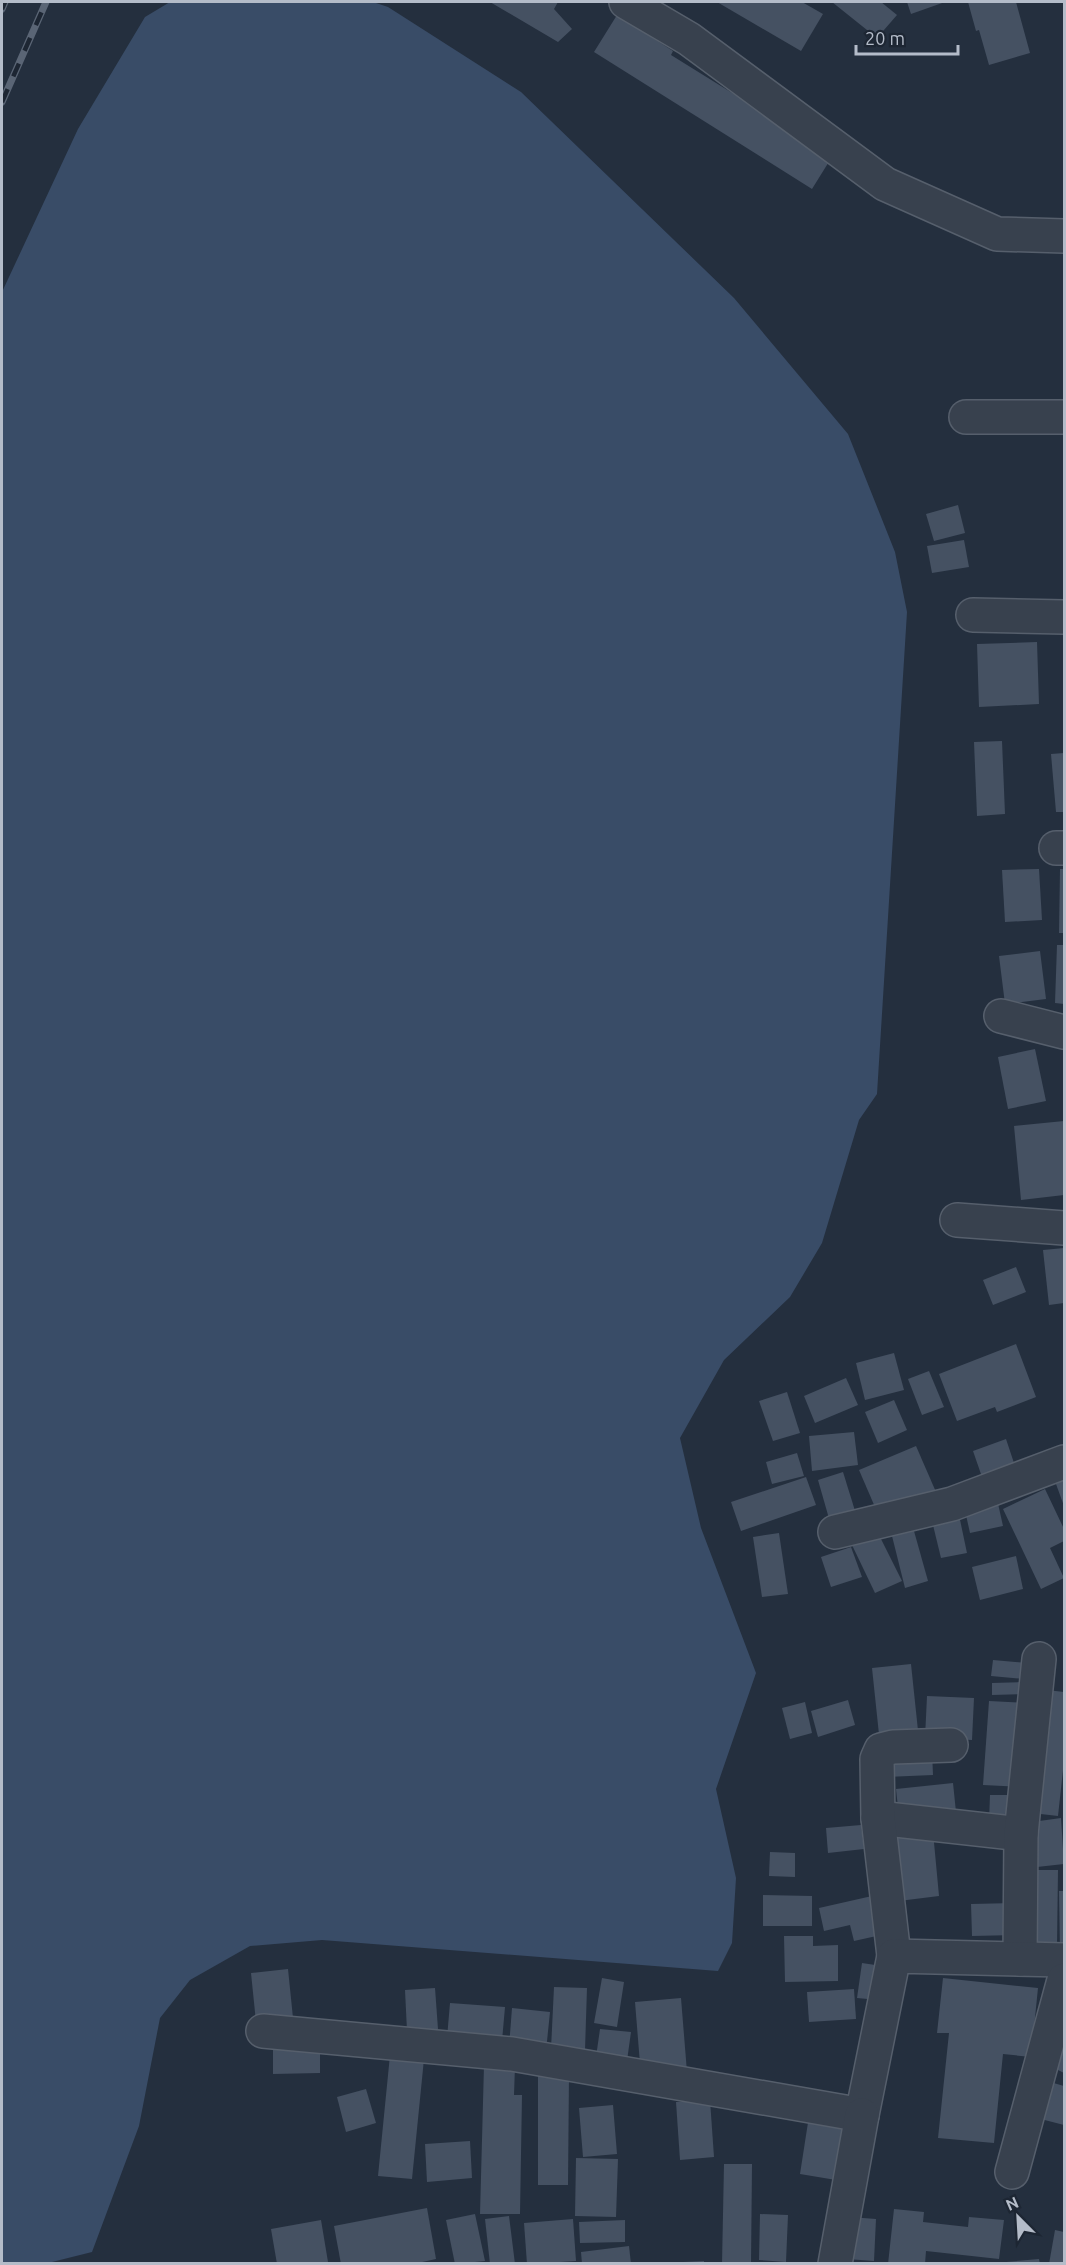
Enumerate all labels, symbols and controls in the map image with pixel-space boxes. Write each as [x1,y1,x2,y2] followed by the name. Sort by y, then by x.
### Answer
[856,18,958,56] scale bar
[865,28,905,48] text: 20 m
[988,2187,1048,2247] north arrow
[1003,2193,1021,2214] text: N

